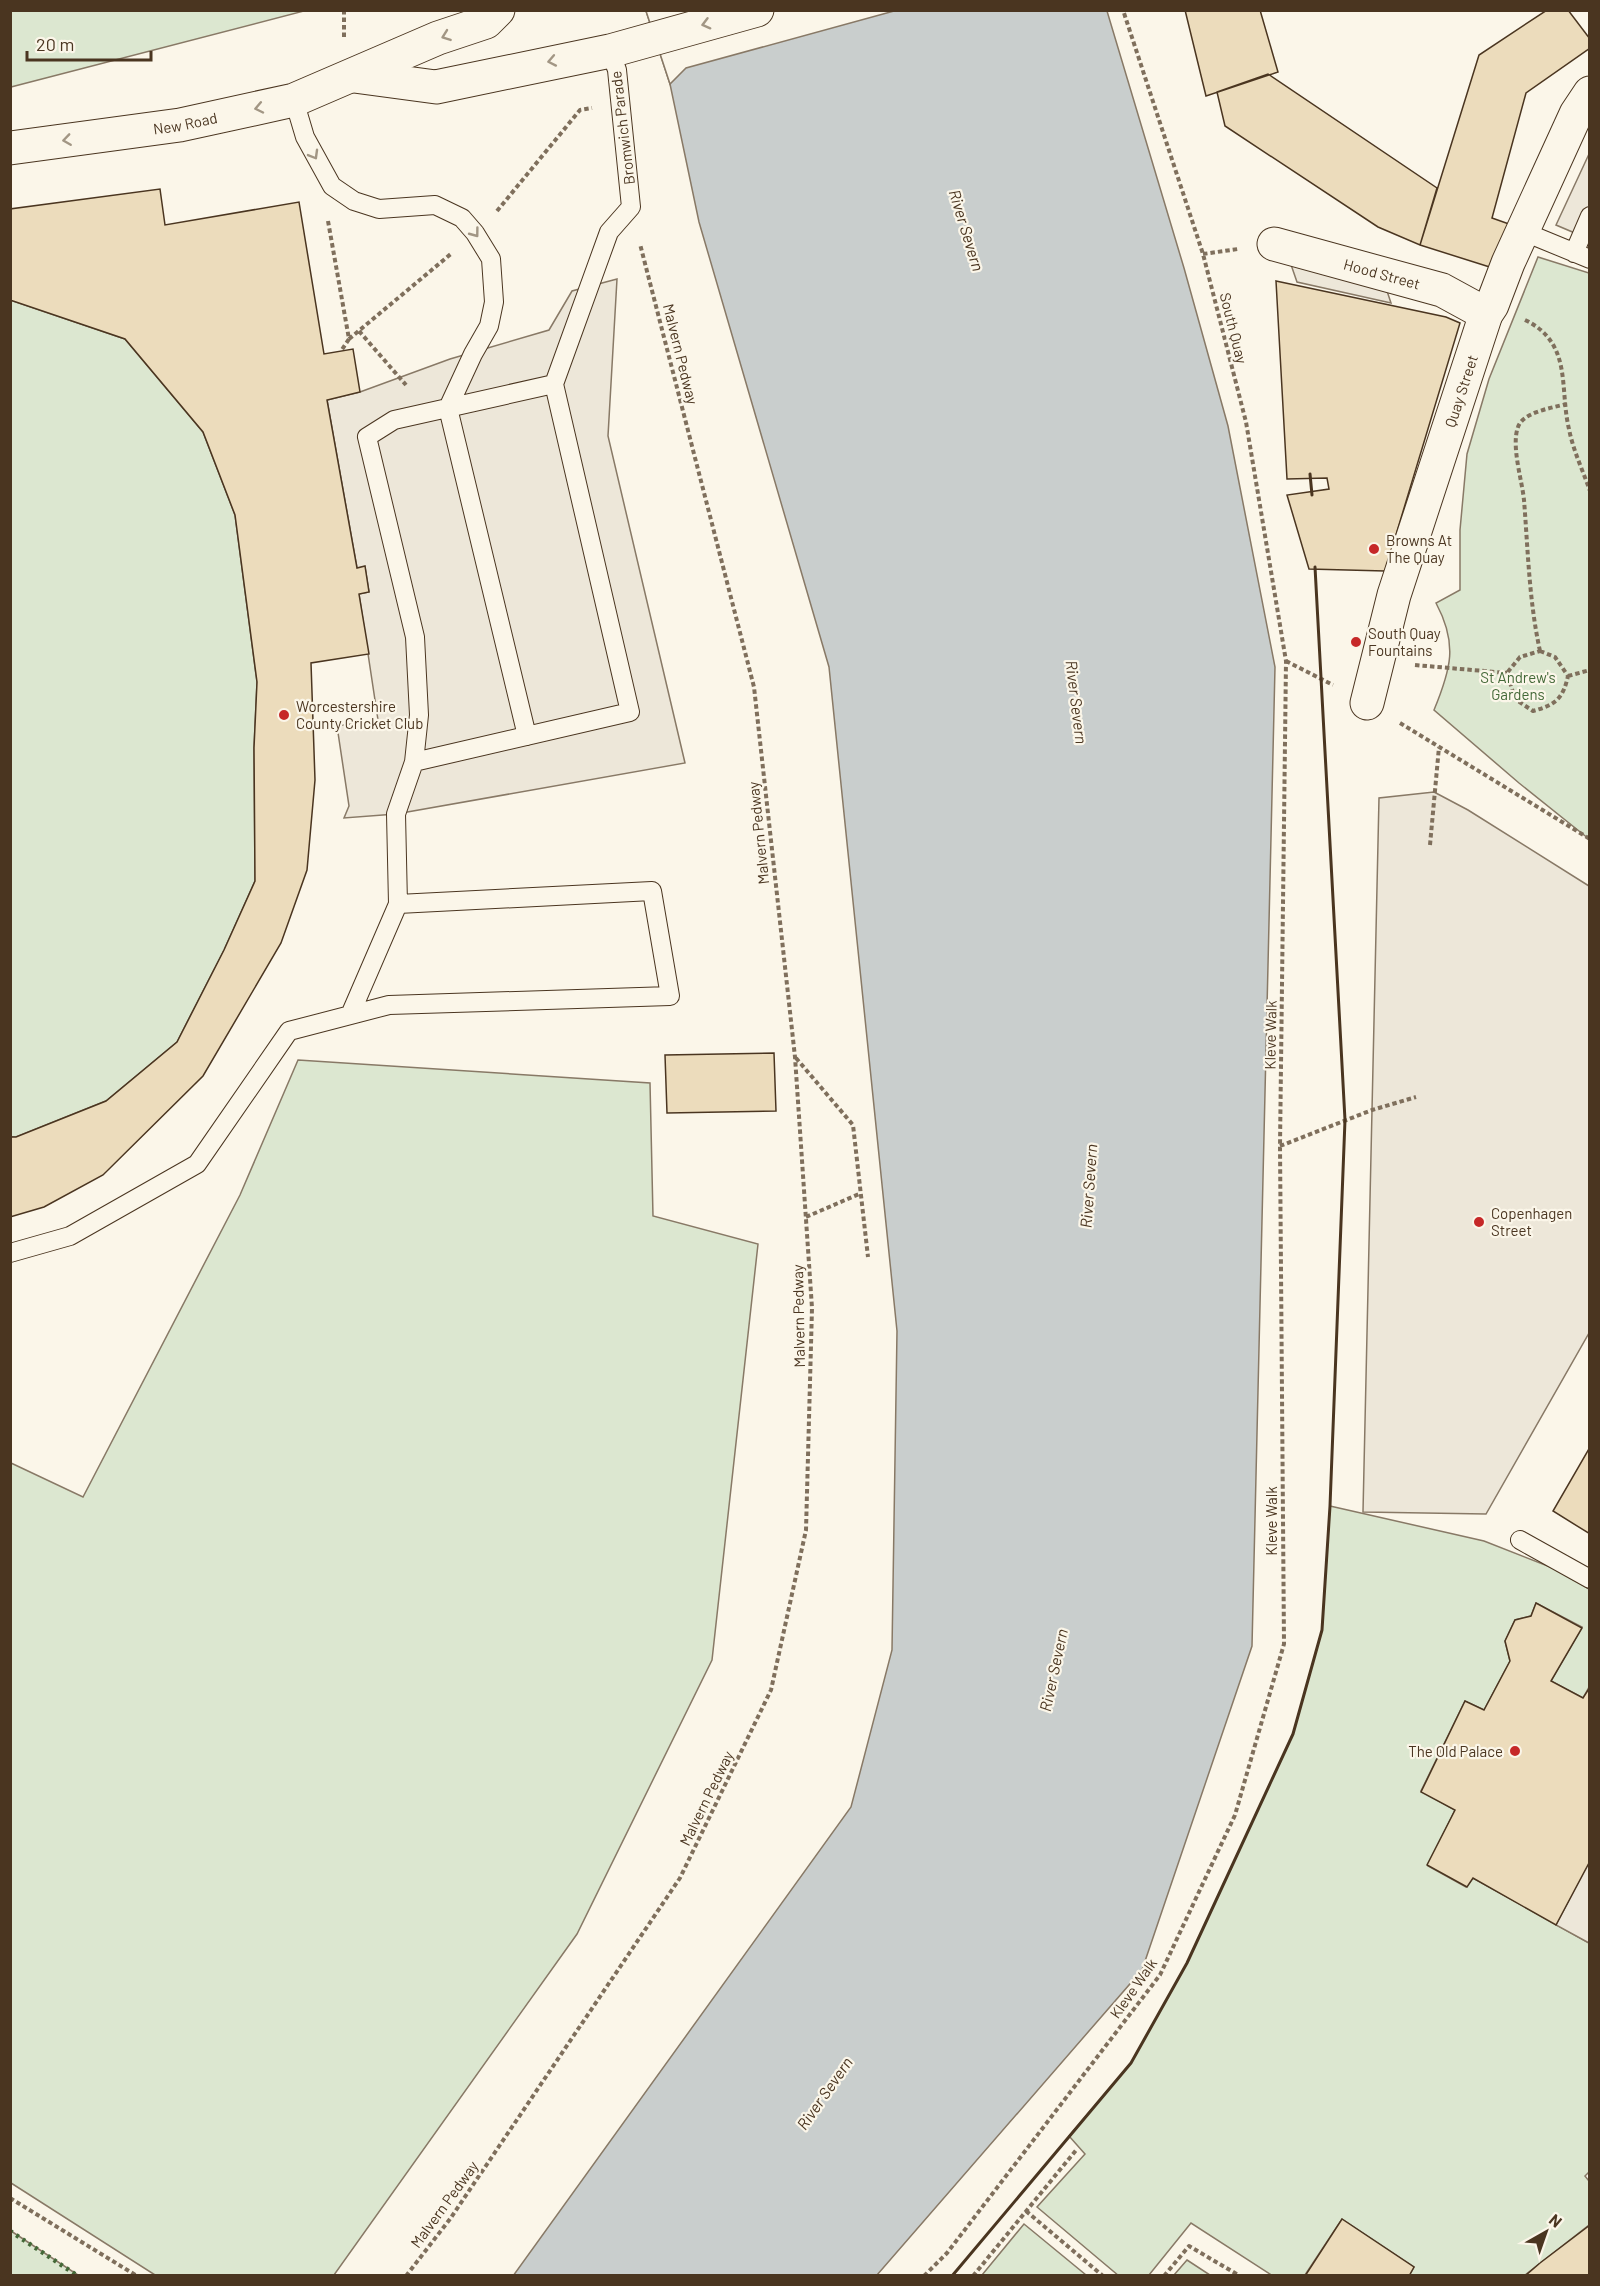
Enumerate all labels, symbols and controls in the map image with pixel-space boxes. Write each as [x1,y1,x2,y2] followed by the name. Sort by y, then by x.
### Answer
[701,17,711,30] one-way arrow
[27,24,152,62] scale bar
[441,28,452,41] one-way arrow
[36,33,74,55] text: 20 m
[547,55,557,67] one-way arrow
[606,70,638,186] street label: Bromwich Parade
[254,101,264,114] one-way arrow
[152,108,219,138] street label: New Road
[62,134,71,146] one-way arrow
[307,148,319,159] one-way arrow
[946,187,988,273] water label: River Severn
[467,227,478,238] one-way arrow
[1342,255,1422,293] street label: Hood Street
[1216,291,1252,366] street label: South Quay
[660,302,702,406] street label: Malvern Pedway
[1441,352,1481,430] street label: Quay Street
[1386,531,1452,566] place label: Browns At The Quay
[1367,542,1381,556] marker: Browns At The Quay
[1368,624,1441,659] place label: South Quay Fountains
[1349,635,1363,649] marker: South Quay Fountains
[1062,659,1092,745] water label: River Severn
[1480,668,1556,703] park label: St Andrew's Gardens
[296,697,423,732] place label: Worcestershire County Cricket Club
[277,708,291,722] marker: Worcestershire County Cricket Club
[744,781,772,885] street label: Malvern Pedway
[1260,1000,1280,1070] street label: Kleve Walk
[1076,1143,1100,1229] water label: River Severn
[1491,1204,1572,1239] place label: Copenhagen Street
[1472,1215,1486,1229] marker: Copenhagen Street
[788,1264,808,1368] street label: Malvern Pedway
[1262,1486,1280,1556] street label: Kleve Walk
[1035,1627,1071,1713] water label: River Severn
[1408,1742,1503,1760] place label: The Old Palace
[1508,1744,1522,1758] marker: The Old Palace
[675,1748,737,1848] street label: Malvern Pedway
[1106,1954,1161,2022] street label: Kleve Walk
[792,2053,856,2133] water label: River Severn
[406,2157,482,2251] street label: Malvern Pedway
[1516,2202,1576,2262] north arrow
[1546,2209,1566,2231] text: N

